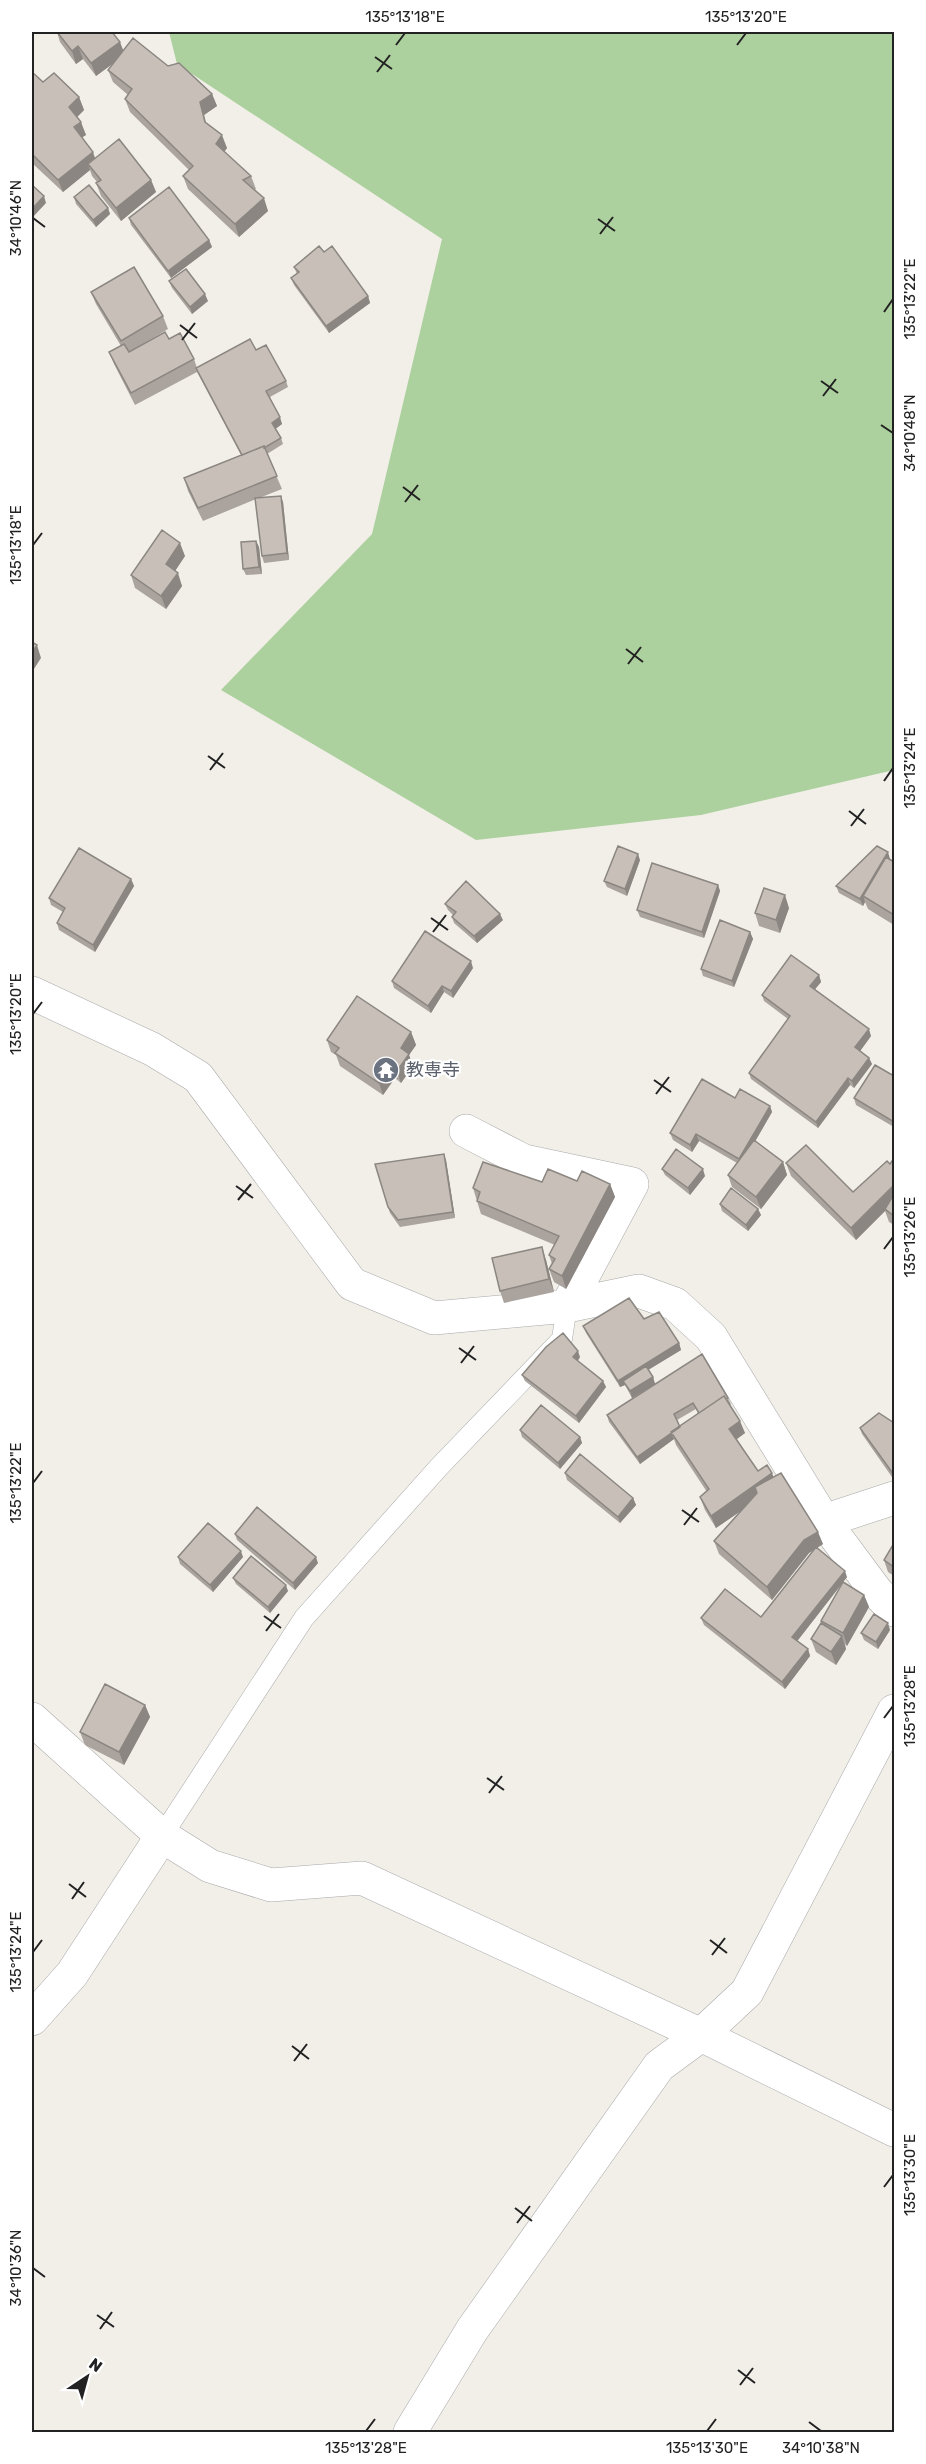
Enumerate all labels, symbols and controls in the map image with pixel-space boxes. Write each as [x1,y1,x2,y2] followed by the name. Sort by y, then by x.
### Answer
[365,8,445,26] text: 135°13'18"E
[705,8,787,26] text: 135°13'20"E
[7,180,25,256] text: 34°10'46"N
[901,258,919,340] text: 135°13'22"E
[901,394,919,472] text: 34°10'48"N
[7,505,25,585] text: 135°13'18"E
[901,727,919,809] text: 135°13'24"E
[7,973,25,1055] text: 135°13'20"E
[371,1055,401,1085] temple icon: 教専寺
[406,1059,460,1081] place label: 教専寺
[901,1197,919,1277] text: 135°13'26"E
[7,1442,25,1524] text: 135°13'22"E
[901,1665,919,1747] text: 135°13'28"E
[7,1911,25,1993] text: 135°13'24"E
[901,2134,919,2216] text: 135°13'30"E
[7,2230,25,2306] text: 34°10'36"N
[57,2347,117,2407] north arrow
[85,2354,106,2376] text: N
[325,2439,407,2457] text: 135°13'28"E
[666,2439,748,2457] text: 135°13'30"E
[782,2439,860,2457] text: 34°10'38"N

